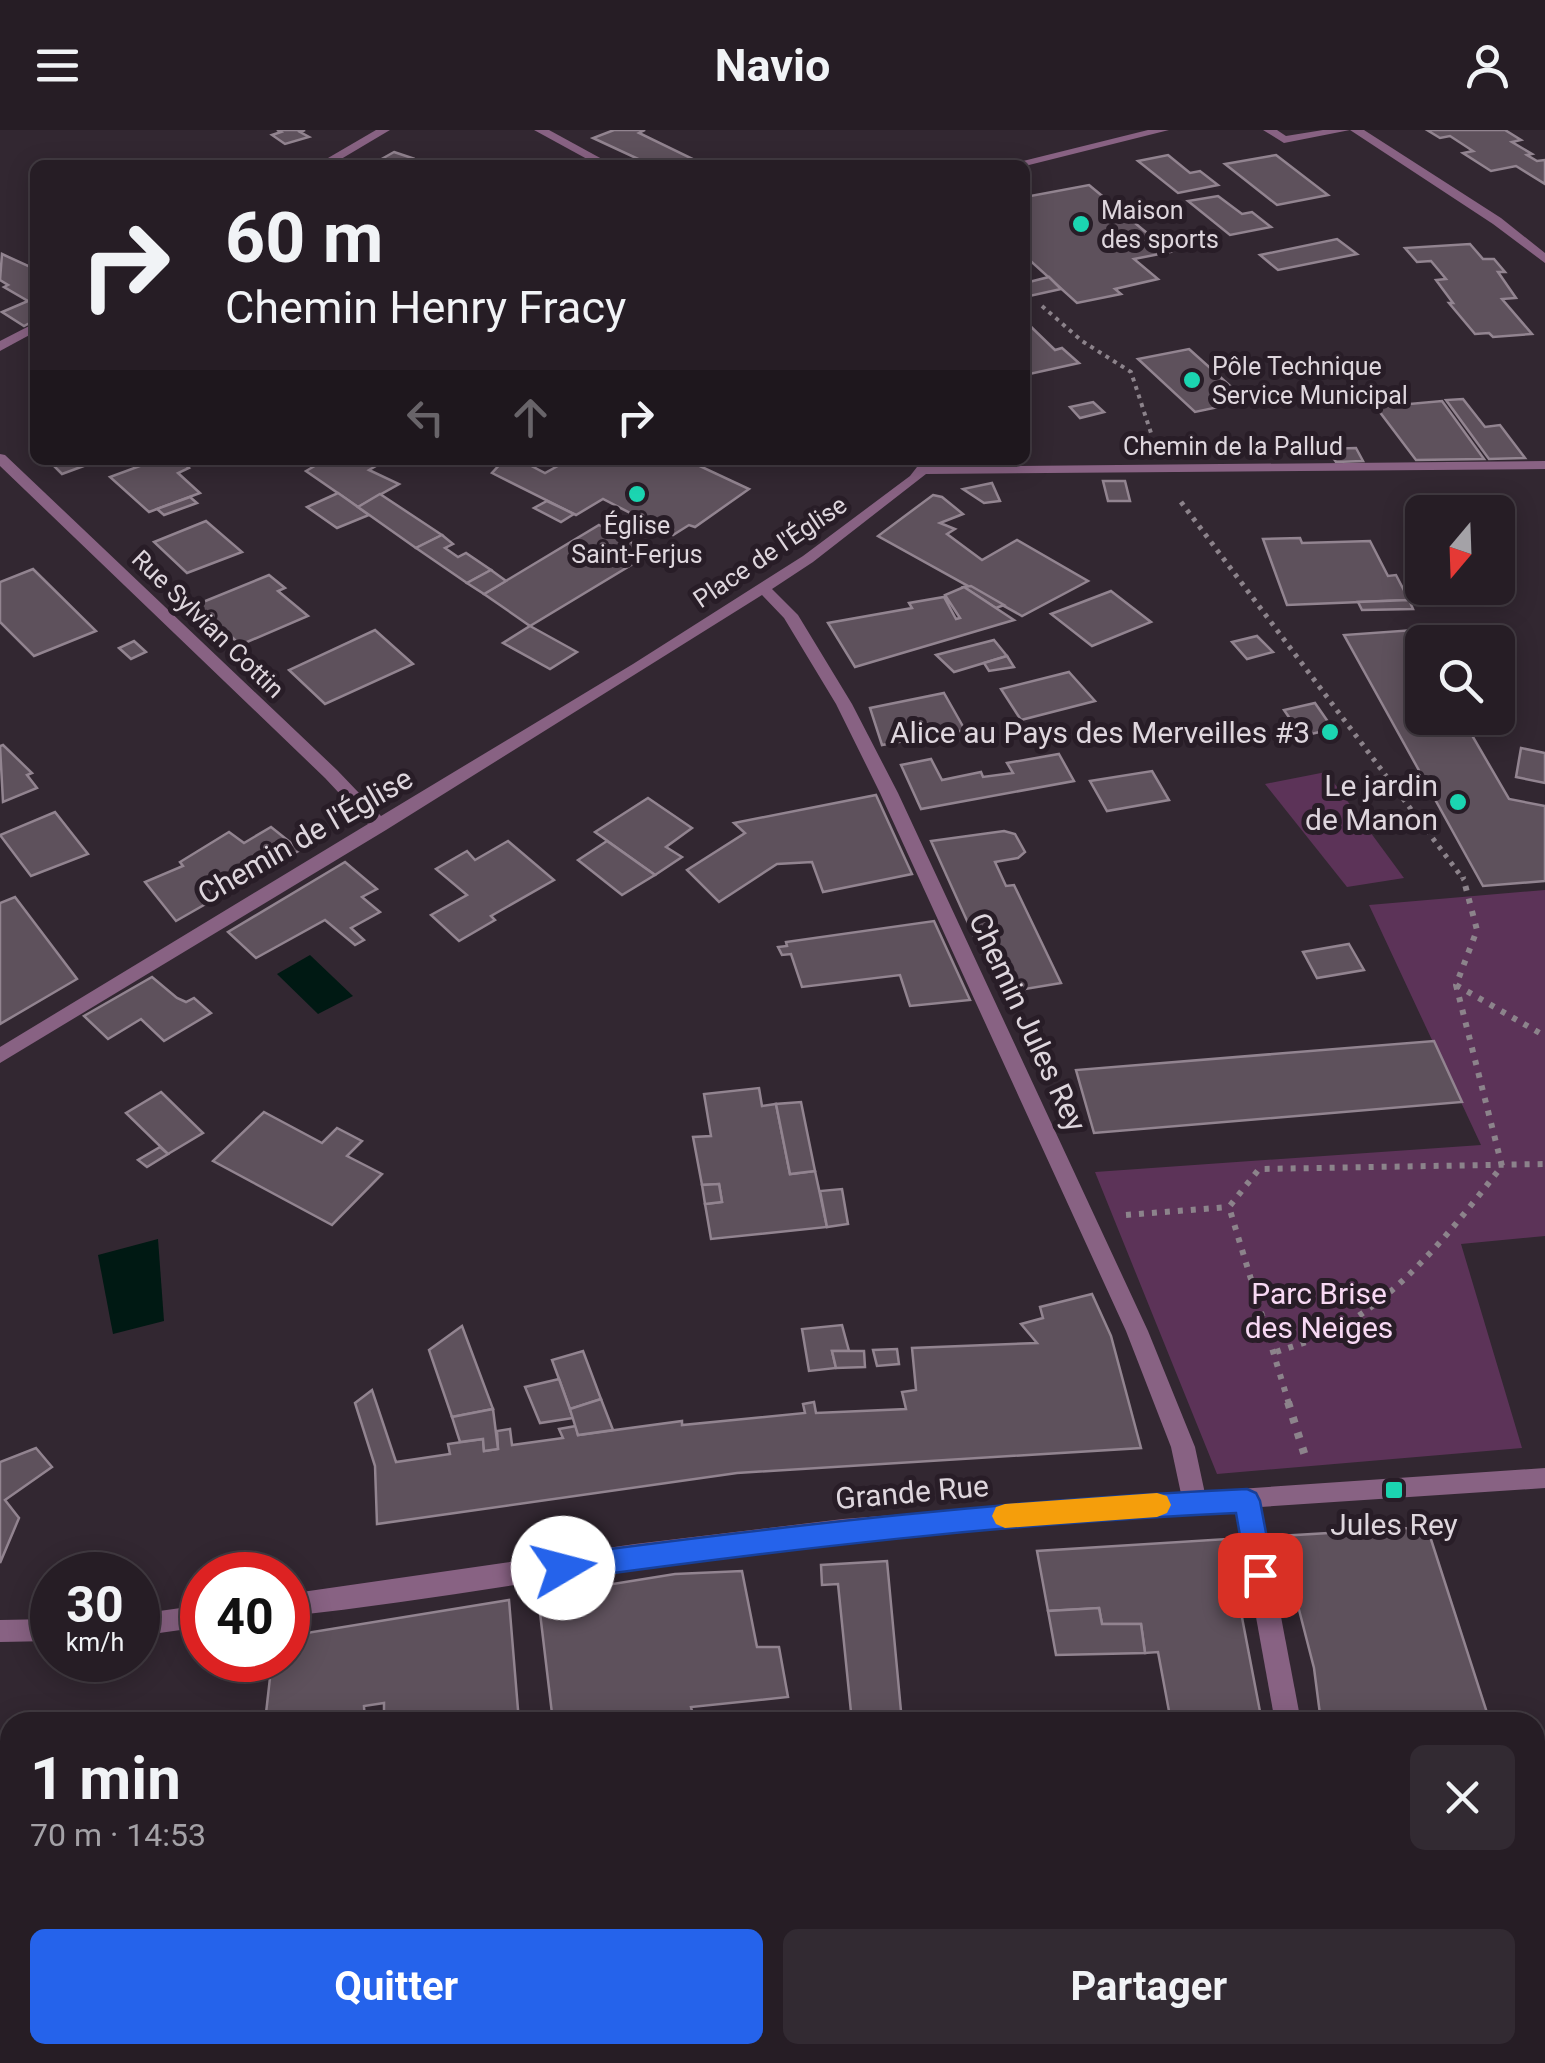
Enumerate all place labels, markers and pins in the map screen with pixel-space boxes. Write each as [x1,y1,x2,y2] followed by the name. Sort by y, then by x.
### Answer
[1101,196,1219,254] place label: Maison des sports
[1070,213,1092,235] marker: Maison des sports
[1212,352,1408,410] place label: Pôle Technique Service Municipal
[1181,369,1203,391] marker: Pôle Technique Service Municipal
[626,483,648,505] marker: Église Saint-Ferjus
[571,510,703,569] place label: Église Saint-Ferjus
[890,715,1310,750] place label: Alice au Pays des Merveilles #3
[1319,721,1341,743] marker: Alice au Pays des Merveilles #3
[1305,768,1438,837] place label: Le jardin de Manon
[1447,791,1469,813] marker: Le jardin de Manon
[1383,1479,1405,1501] marker: Jules Rey
[1330,1507,1458,1542] place label: Jules Rey
[1218,1533,1303,1618] pin

